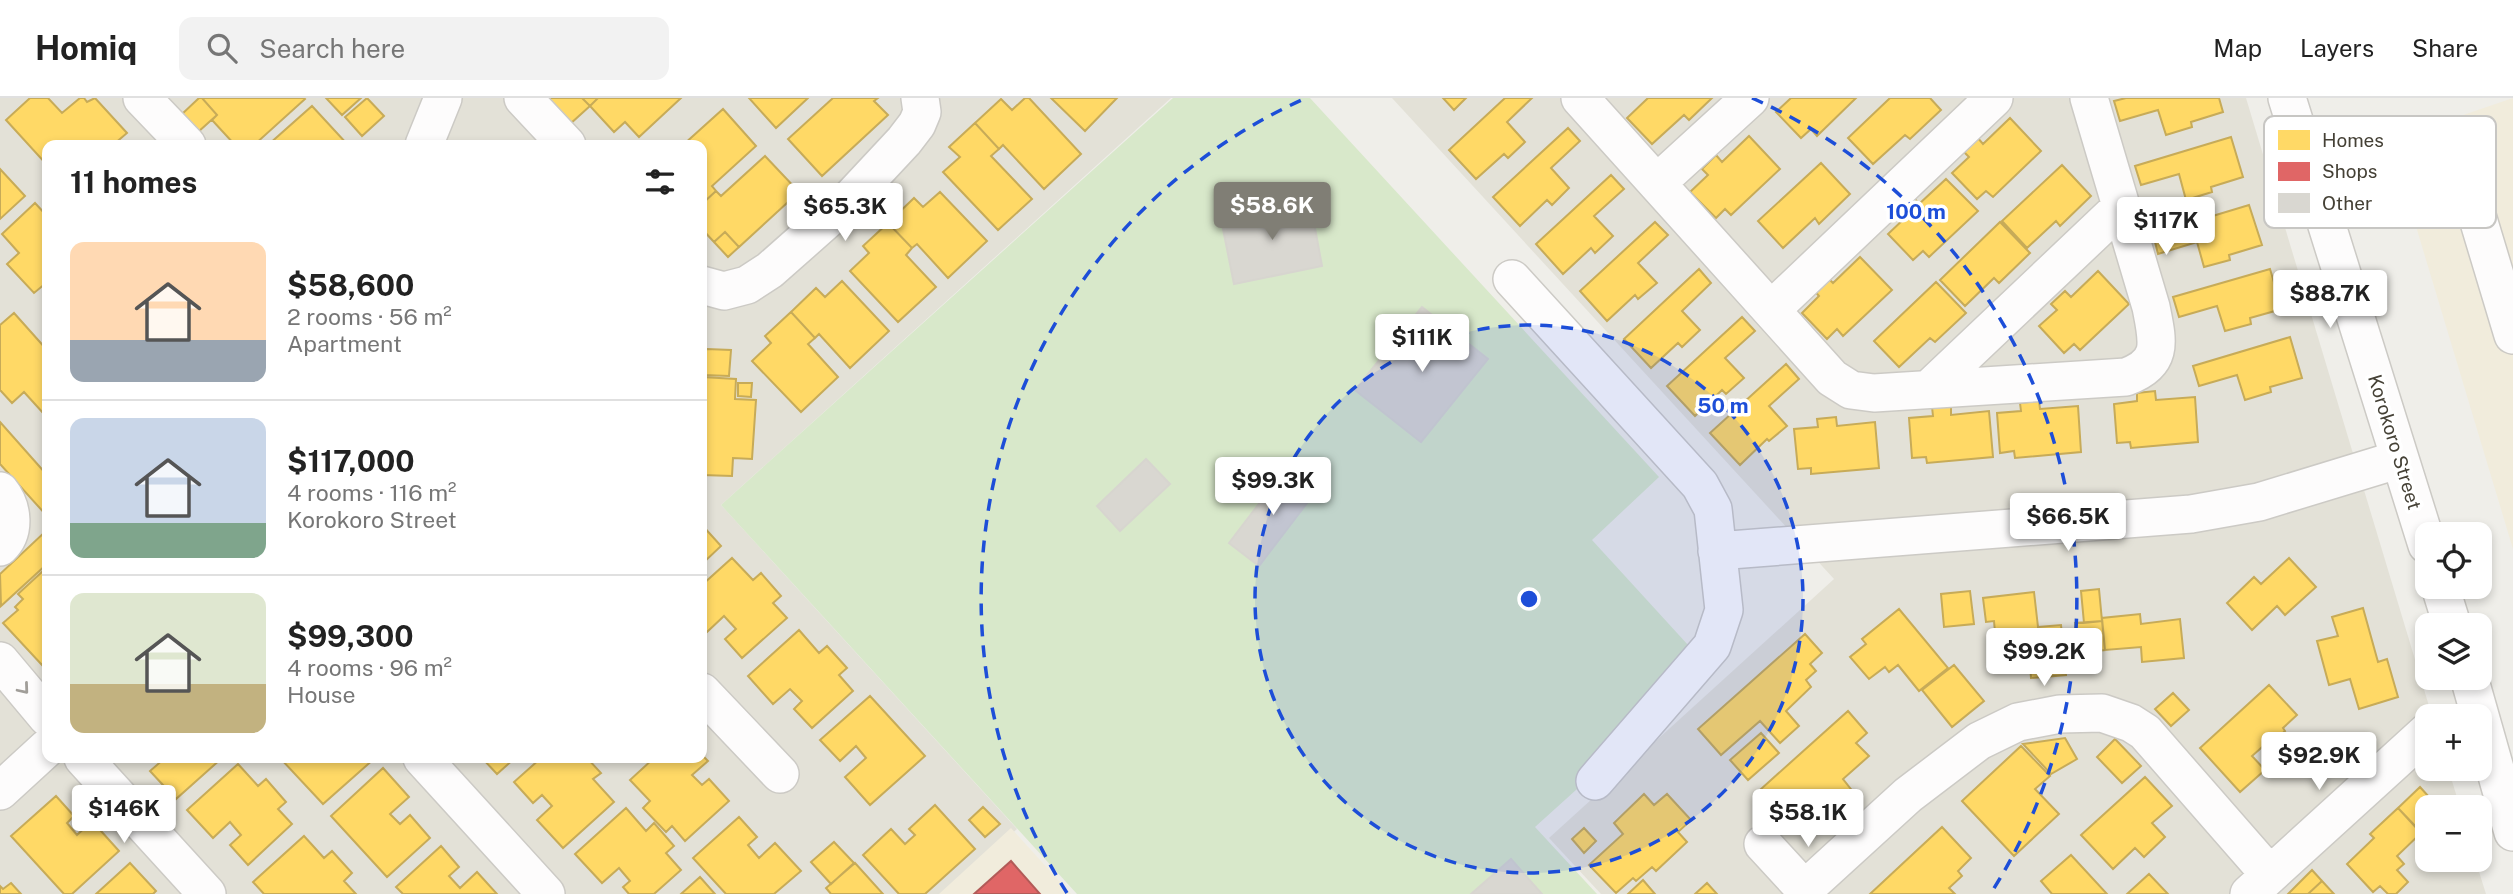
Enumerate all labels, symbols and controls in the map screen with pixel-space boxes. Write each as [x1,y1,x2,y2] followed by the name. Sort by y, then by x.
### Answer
[179,17,669,80] search box
[35,29,137,67] text: Homiq
[203,29,241,67] icon: search
[259,33,405,64] text: Search here
[2213,34,2262,62] text: Map
[2300,34,2374,62] text: Layers
[2412,34,2478,62] text: Share
[2264,116,2496,228] legend
[2322,129,2384,151] text: Homes
[2322,160,2377,182] text: Shops
[641,163,679,201] icon: filters
[70,164,197,200] text: 11 homes
[1215,183,1329,242] pin: $58.6K
[788,184,902,243] pin: $65.3K
[1230,191,1314,218] text: $58.6K
[803,192,887,219] text: $65.3K
[2322,192,2372,214] text: Other
[2117,198,2215,257] pin: $117K
[1886,199,1946,224] text: 100 m
[2133,206,2199,233] text: $117K
[287,267,414,303] text: $58,600
[126,270,210,354] icon: home
[2273,271,2387,330] pin: $88.7K
[2289,279,2371,306] text: $88.7K
[287,303,452,330] text: 2 rooms · 56 m²
[1373,314,1471,374] pin: $111K
[1391,323,1453,350] text: $111K
[287,330,402,357] text: Apartment
[2364,372,2426,512] street label: Korokoro Street
[1697,393,1749,418] text: 50 m
[287,443,415,479] text: $117,000
[126,446,210,530] icon: home
[1216,458,1330,517] pin: $99.3K
[1231,466,1315,493] text: $99.3K
[287,479,456,506] text: 4 rooms · 116 m²
[2011,494,2125,553] pin: $66.5K
[2026,502,2110,529] text: $66.5K
[287,506,457,533] text: Korokoro Street
[2415,522,2492,872] map controls
[2415,522,2492,599] button: locate
[1517,587,1541,611] centre of rings
[2415,613,2492,690] button: layers
[287,618,414,654] text: $99,300
[126,621,210,705] icon: home
[1987,628,2101,688] pin: $99.2K
[2002,637,2086,664] text: $99.2K
[287,654,452,681] text: 4 rooms · 96 m²
[16,681,28,694] one-way arrow
[287,681,355,708] text: House
[2415,704,2492,781] button: +
[2262,732,2376,792] pin: $92.9K
[2277,741,2361,768] text: $92.9K
[75,786,173,845] pin: $146K
[1751,790,1865,849] pin: $58.1K
[88,794,160,821] text: $146K
[2415,795,2492,872] button: −
[1768,798,1848,825] text: $58.1K

